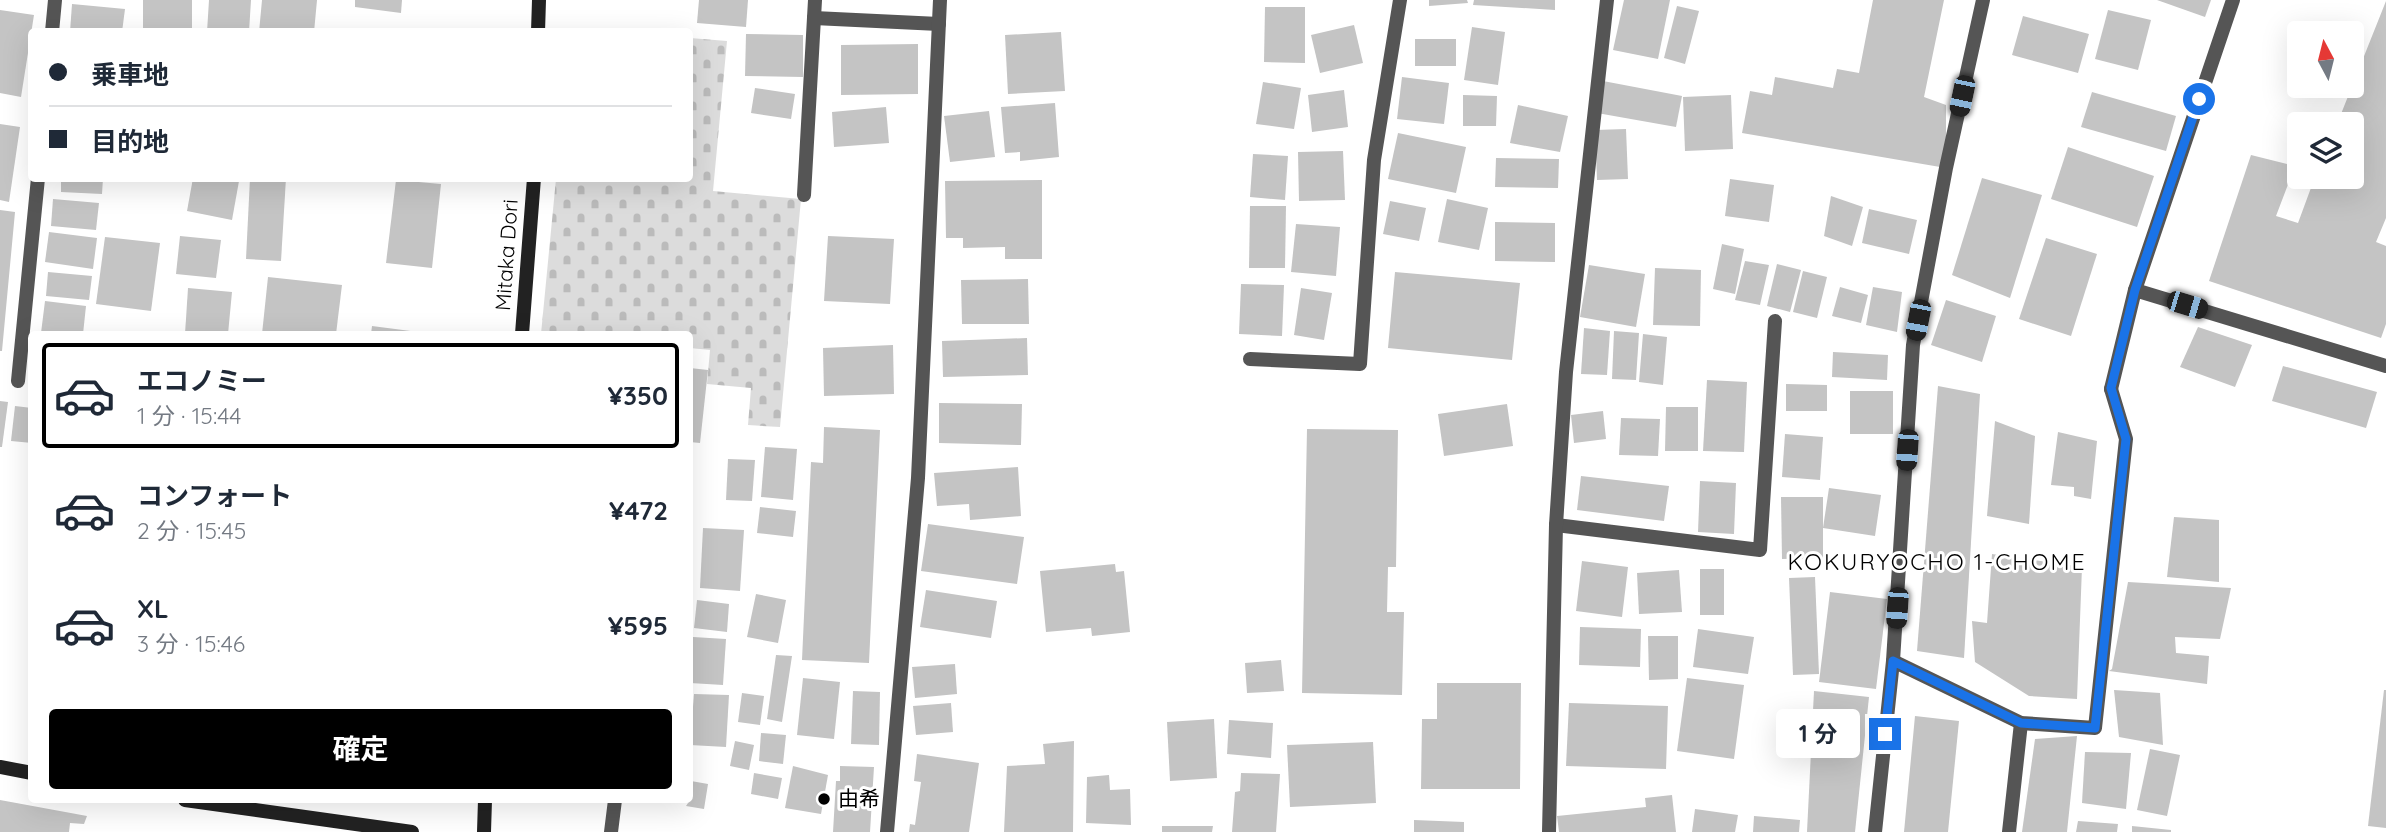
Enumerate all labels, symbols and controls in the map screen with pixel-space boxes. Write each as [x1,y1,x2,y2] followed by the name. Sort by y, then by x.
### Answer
[2287,21,2364,98] north arrow
[2287,21,2364,189] map controls
[91,58,169,91] text: 乗車地
[1948,73,1977,119] car
[2183,83,2215,115] route start
[2287,112,2364,189] button: layers
[91,125,169,158] text: 目的地
[489,198,523,312] street label: Mitaka Dori
[2164,289,2211,321] car
[1904,297,1933,343] car
[53,364,116,427] icon: car
[137,364,267,397] text: エコノミー
[608,379,668,412] text: ¥350
[137,401,241,430] text: 1 分 · 15:44
[1896,428,1919,472] car
[53,479,116,542] icon: car
[137,479,292,512] text: コンフォート
[609,494,668,527] text: ¥472
[137,516,246,545] text: 2 分 · 15:45
[1787,547,2087,576] district label: KOKURYOCHO 1-CHOME
[1886,586,1909,630] car
[137,592,169,625] text: XL
[53,594,116,657] icon: car
[608,609,668,642] text: ¥595
[137,629,245,658] text: 3 分 · 15:46
[49,709,672,789] button: 確定
[1776,710,1860,758] callout: 1 分
[1869,718,1901,750] route end
[1799,719,1837,748] text: 1 分
[838,785,880,811] place label: 由希
[816,791,832,807] marker: 由希

